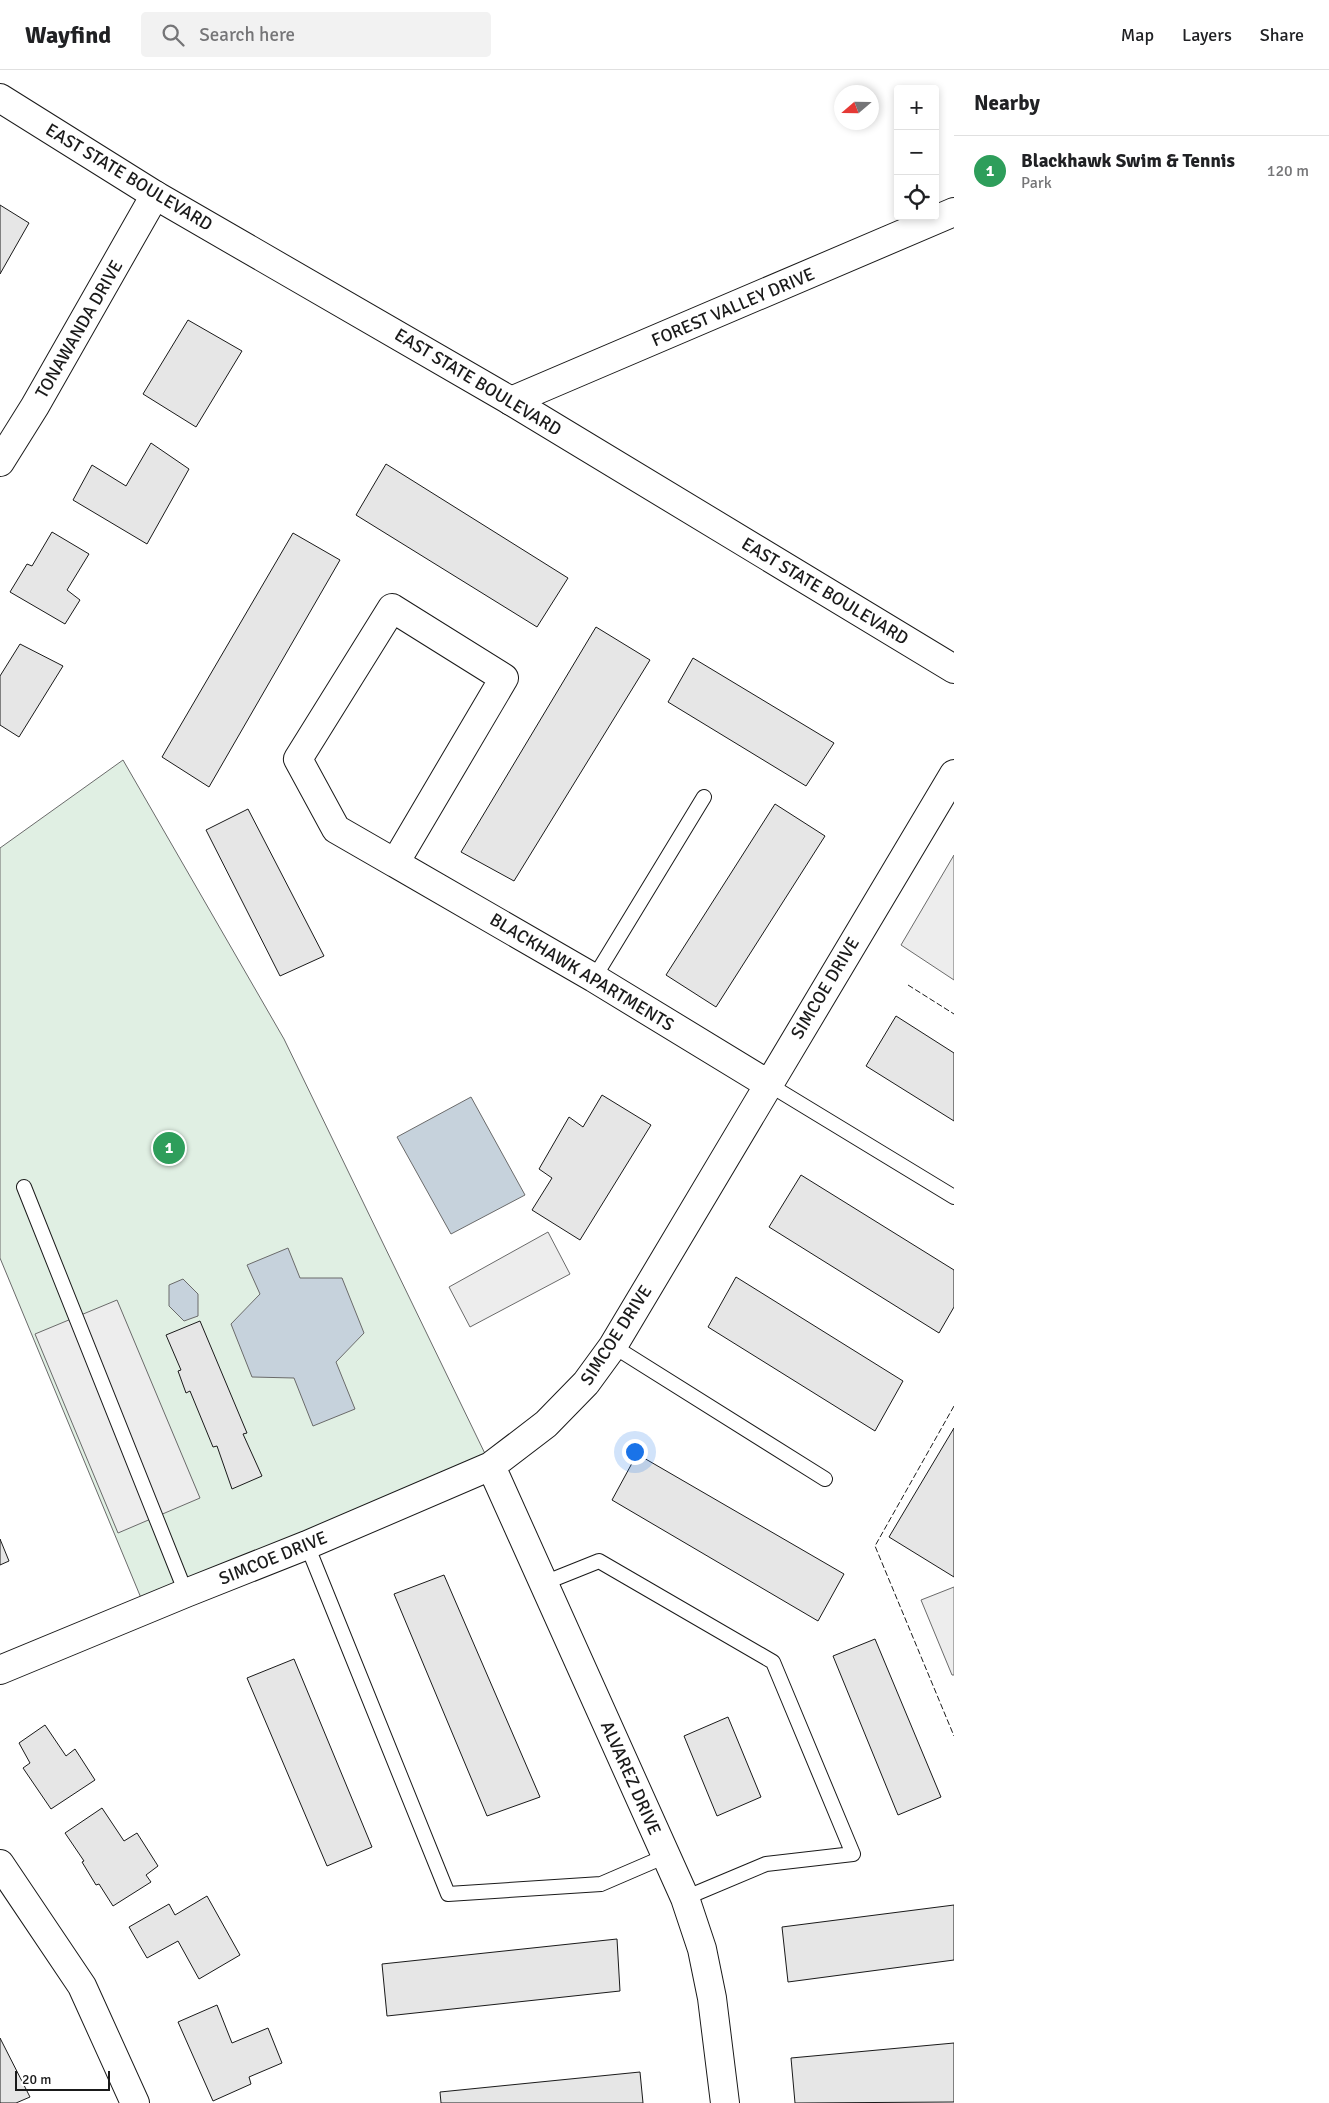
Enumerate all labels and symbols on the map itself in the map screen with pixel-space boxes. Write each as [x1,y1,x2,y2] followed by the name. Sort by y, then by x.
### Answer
[834,85,879,130] north arrow
[42,118,216,236] street label: EAST STATE BOULEVARD
[31,256,127,402] street label: TONAWANDA DRIVE
[648,263,818,351] street label: FOREST VALLEY DRIVE
[391,323,565,441] street label: EAST STATE BOULEVARD
[738,532,912,650] street label: EAST STATE BOULEVARD
[486,908,678,1036] street label: BLACKHAWK APARTMENTS
[786,933,864,1043] street label: SIMCOE DRIVE
[153,1129,185,1167] pin: 1
[576,1281,656,1389] street label: SIMCOE DRIVE
[622,1439,648,1465] your location
[216,1526,330,1590] street label: SIMCOE DRIVE
[596,1718,666,1838] street label: ALVAREZ DRIVE
[15,2068,110,2091] scale bar

